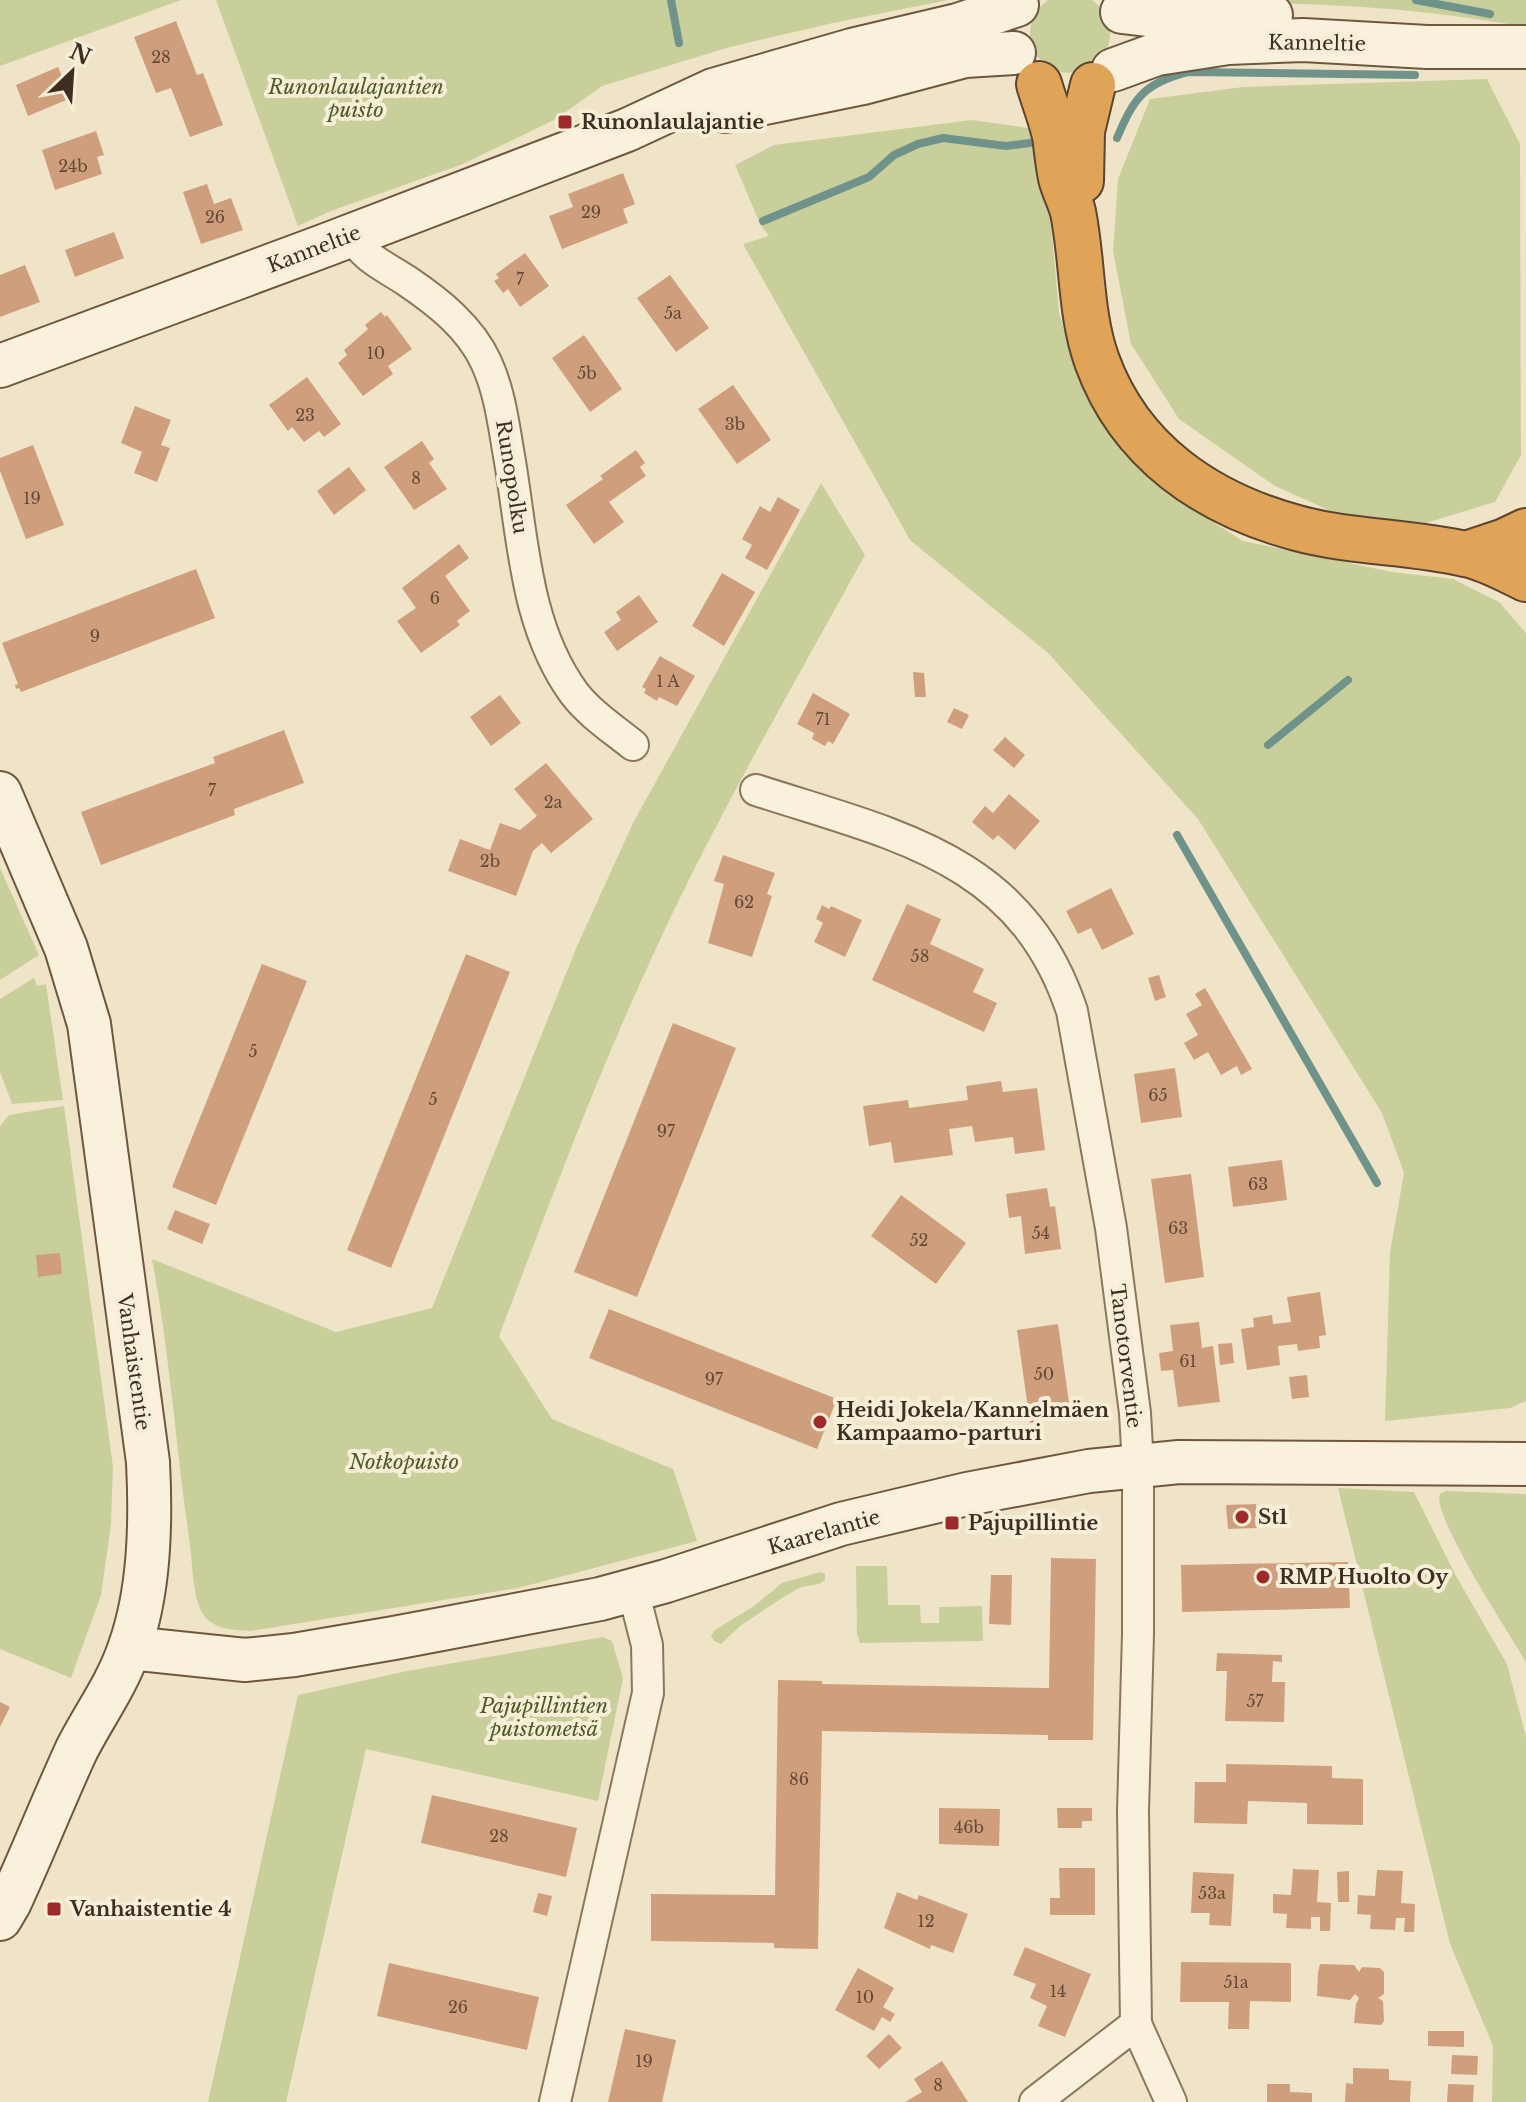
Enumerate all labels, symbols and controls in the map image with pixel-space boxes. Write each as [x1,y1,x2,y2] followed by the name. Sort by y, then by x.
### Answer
[1268,30,1366,56] street label: Kanneltie
[32,32,112,112] north arrow
[65,38,96,71] text: N
[151,47,171,67] house number: 28
[267,75,444,122] park label: Runonlaulajantien puisto
[581,110,764,134] place label: Runonlaulajantie
[556,113,574,131] marker: Runonlaulajantie
[58,156,88,176] house number: 24b
[581,202,601,222] house number: 29
[205,207,225,227] house number: 26
[264,220,364,278] street label: Kanneltie
[516,269,525,289] house number: 7
[664,303,682,323] house number: 5a
[367,343,385,363] house number: 10
[577,363,597,383] house number: 5b
[295,405,315,425] house number: 23
[725,414,745,434] house number: 3b
[491,418,533,536] street label: Runopolku
[411,468,421,488] house number: 8
[23,488,41,508] house number: 19
[430,588,440,608] house number: 6
[90,626,100,646] house number: 9
[656,671,680,691] house number: 1 A
[815,709,831,729] house number: 71
[208,780,217,800] house number: 7
[544,792,562,812] house number: 2a
[480,851,500,871] house number: 2b
[734,892,754,912] house number: 62
[911,946,929,966] house number: 58
[248,1041,258,1061] house number: 5
[1148,1085,1168,1105] house number: 65
[428,1089,438,1109] house number: 5
[657,1121,676,1141] house number: 97
[1248,1174,1268,1194] house number: 63
[1168,1218,1188,1238] house number: 63
[1032,1223,1050,1243] house number: 54
[910,1230,928,1250] house number: 52
[1105,1283,1147,1429] street label: Tanotorventie
[112,1291,155,1432] street label: Vanhaistentie
[1179,1351,1197,1371] house number: 61
[1034,1364,1054,1384] house number: 50
[705,1369,724,1389] house number: 97
[836,1398,1109,1445] place label: Heidi Jokela/Kannelmäen Kampaamo-parturi
[811,1413,829,1431] marker: Heidi Jokela/Kannelmäen Kampaamo-parturi
[348,1450,459,1474] park label: Notkopuisto
[765,1505,883,1559] street label: Kaarelantie
[1258,1505,1288,1529] place label: St1
[1233,1508,1251,1526] marker: St1
[968,1511,1098,1535] place label: Pajupillintie
[943,1514,961,1532] marker: Pajupillintie
[1279,1565,1449,1589] place label: RMP Huolto Oy
[1254,1568,1272,1586] marker: RMP Huolto Oy
[1246,1691,1265,1711] house number: 57
[479,1694,608,1741] park label: Pajupillintien puistometsä
[789,1769,809,1789] house number: 86
[954,1817,984,1837] house number: 46b
[489,1826,509,1846] house number: 28
[1198,1883,1226,1903] house number: 53a
[69,1897,232,1921] place label: Vanhaistentie 4
[45,1900,63,1918] marker: Vanhaistentie 4
[918,1911,935,1931] house number: 12
[1223,1972,1249,1992] house number: 51a
[1050,1981,1066,2001] house number: 14
[856,1987,874,2007] house number: 10
[448,1997,468,2017] house number: 26
[635,2051,653,2071] house number: 19
[933,2075,943,2095] house number: 8

